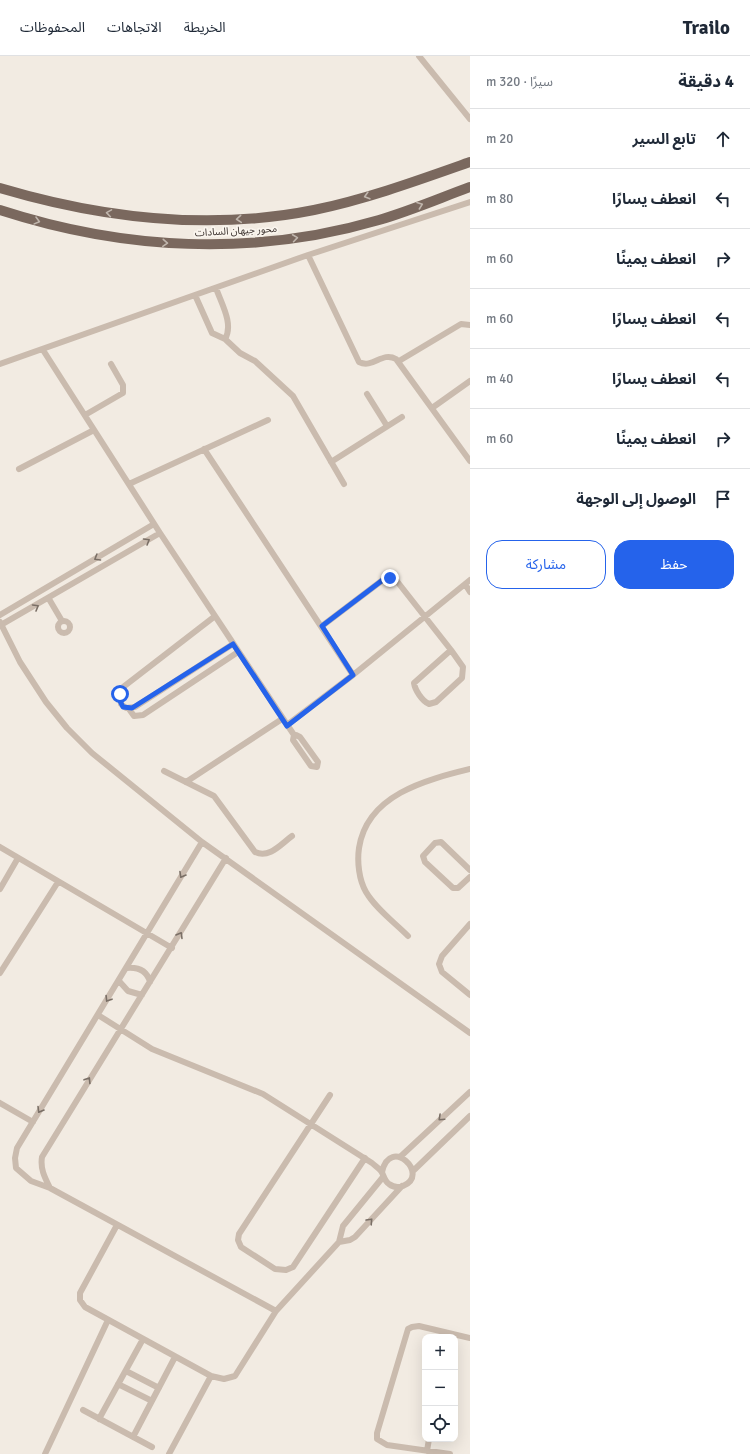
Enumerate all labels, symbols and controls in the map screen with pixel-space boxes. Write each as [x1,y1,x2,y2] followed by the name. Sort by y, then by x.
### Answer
[683,16,730,40] text: Trailo
[20,19,85,36] text: المحفوظات
[107,19,162,36] text: الاتجاهات
[184,19,226,36] text: الخريطة
[678,71,734,92] text: 4 دقيقة
[486,74,553,90] text: سيرًا · 320 m
[712,128,734,150] icon: ahead
[633,130,696,148] text: تابع السير
[486,131,513,147] text: 20 m
[712,188,734,210] icon: left
[612,190,696,208] text: انعطف يسارًا
[363,191,370,200] one-way arrow
[486,191,513,207] text: 80 m
[417,201,424,210] one-way arrow
[106,209,113,218] one-way arrow
[236,215,242,224] one-way arrow
[34,216,41,225] one-way arrow
[195,223,277,239] street label: محور جيهان السادات
[292,234,298,243] one-way arrow
[162,239,168,248] one-way arrow
[712,248,734,270] icon: right
[616,250,696,268] text: انعطف يمينًا
[486,251,513,267] text: 60 m
[712,308,734,330] icon: left
[612,310,696,328] text: انعطف يسارًا
[486,311,513,327] text: 60 m
[712,368,734,390] icon: left
[612,370,696,388] text: انعطف يسارًا
[486,371,513,387] text: 40 m
[712,428,734,450] icon: right
[616,430,696,448] text: انعطف يمينًا
[486,431,513,447] text: 60 m
[712,488,734,510] icon: arrive
[576,490,696,508] text: الوصول إلى الوجهة
[143,538,151,545] one-way arrow
[486,540,606,589] button: مشاركة
[614,540,734,589] button: حفظ
[94,554,101,561] one-way arrow
[381,569,399,587] route end
[31,604,39,611] one-way arrow
[111,685,129,703] route start
[179,871,186,878] one-way arrow
[175,932,183,939] one-way arrow
[105,995,113,1002] one-way arrow
[84,1077,91,1084] one-way arrow
[38,1106,45,1113] one-way arrow
[439,1114,446,1121] one-way arrow
[366,1218,373,1226] one-way arrow
[422,1334,458,1442] map controls
[422,1334,458,1370] button: +
[422,1370,458,1406] button: −
[422,1406,458,1442] button: locate

